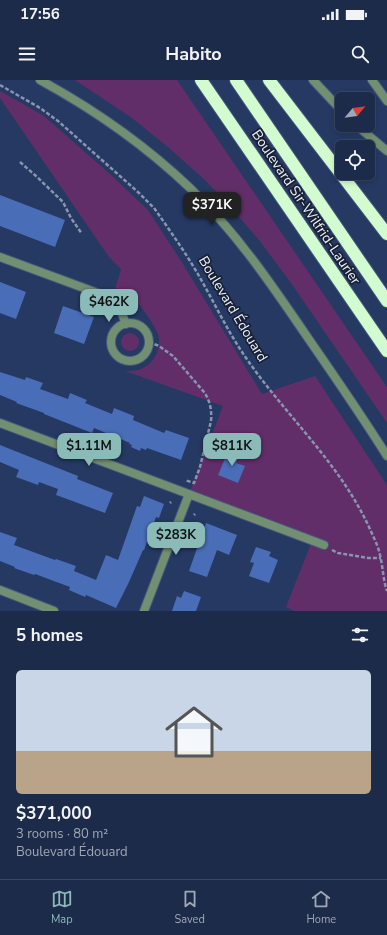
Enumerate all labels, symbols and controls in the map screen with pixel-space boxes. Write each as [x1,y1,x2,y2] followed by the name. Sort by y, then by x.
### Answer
[20,4,60,24] text: 17:56
[165,42,222,66] text: Habito
[16,43,38,65] icon: menu
[349,43,371,65] icon: search
[335,92,375,132] north arrow
[335,92,375,180] map controls
[247,126,365,288] street label: Boulevard Sir-Wilfrid-Laurier
[335,140,375,180] button: locate
[184,192,240,226] pin: $371K
[192,196,232,214] text: $371K
[194,253,272,365] street label: Boulevard Édouard
[81,289,137,323] pin: $462K
[89,293,129,311] text: $462K
[56,433,122,467] pin: $1.11M
[204,433,260,467] pin: $811K
[66,437,112,455] text: $1.11M
[212,437,252,455] text: $811K
[148,522,204,556] pin: $283K
[156,526,196,544] text: $283K
[16,624,83,647] text: 5 homes
[349,624,371,646] icon: filters
[158,696,230,768] icon: home
[16,802,92,825] text: $371,000
[16,825,108,843] text: 3 rooms · 80 m²
[16,843,128,861] text: Boulevard Édouard
[51,888,73,927] tab: Map
[174,888,205,927] tab: Saved
[306,888,336,927] tab: Home

